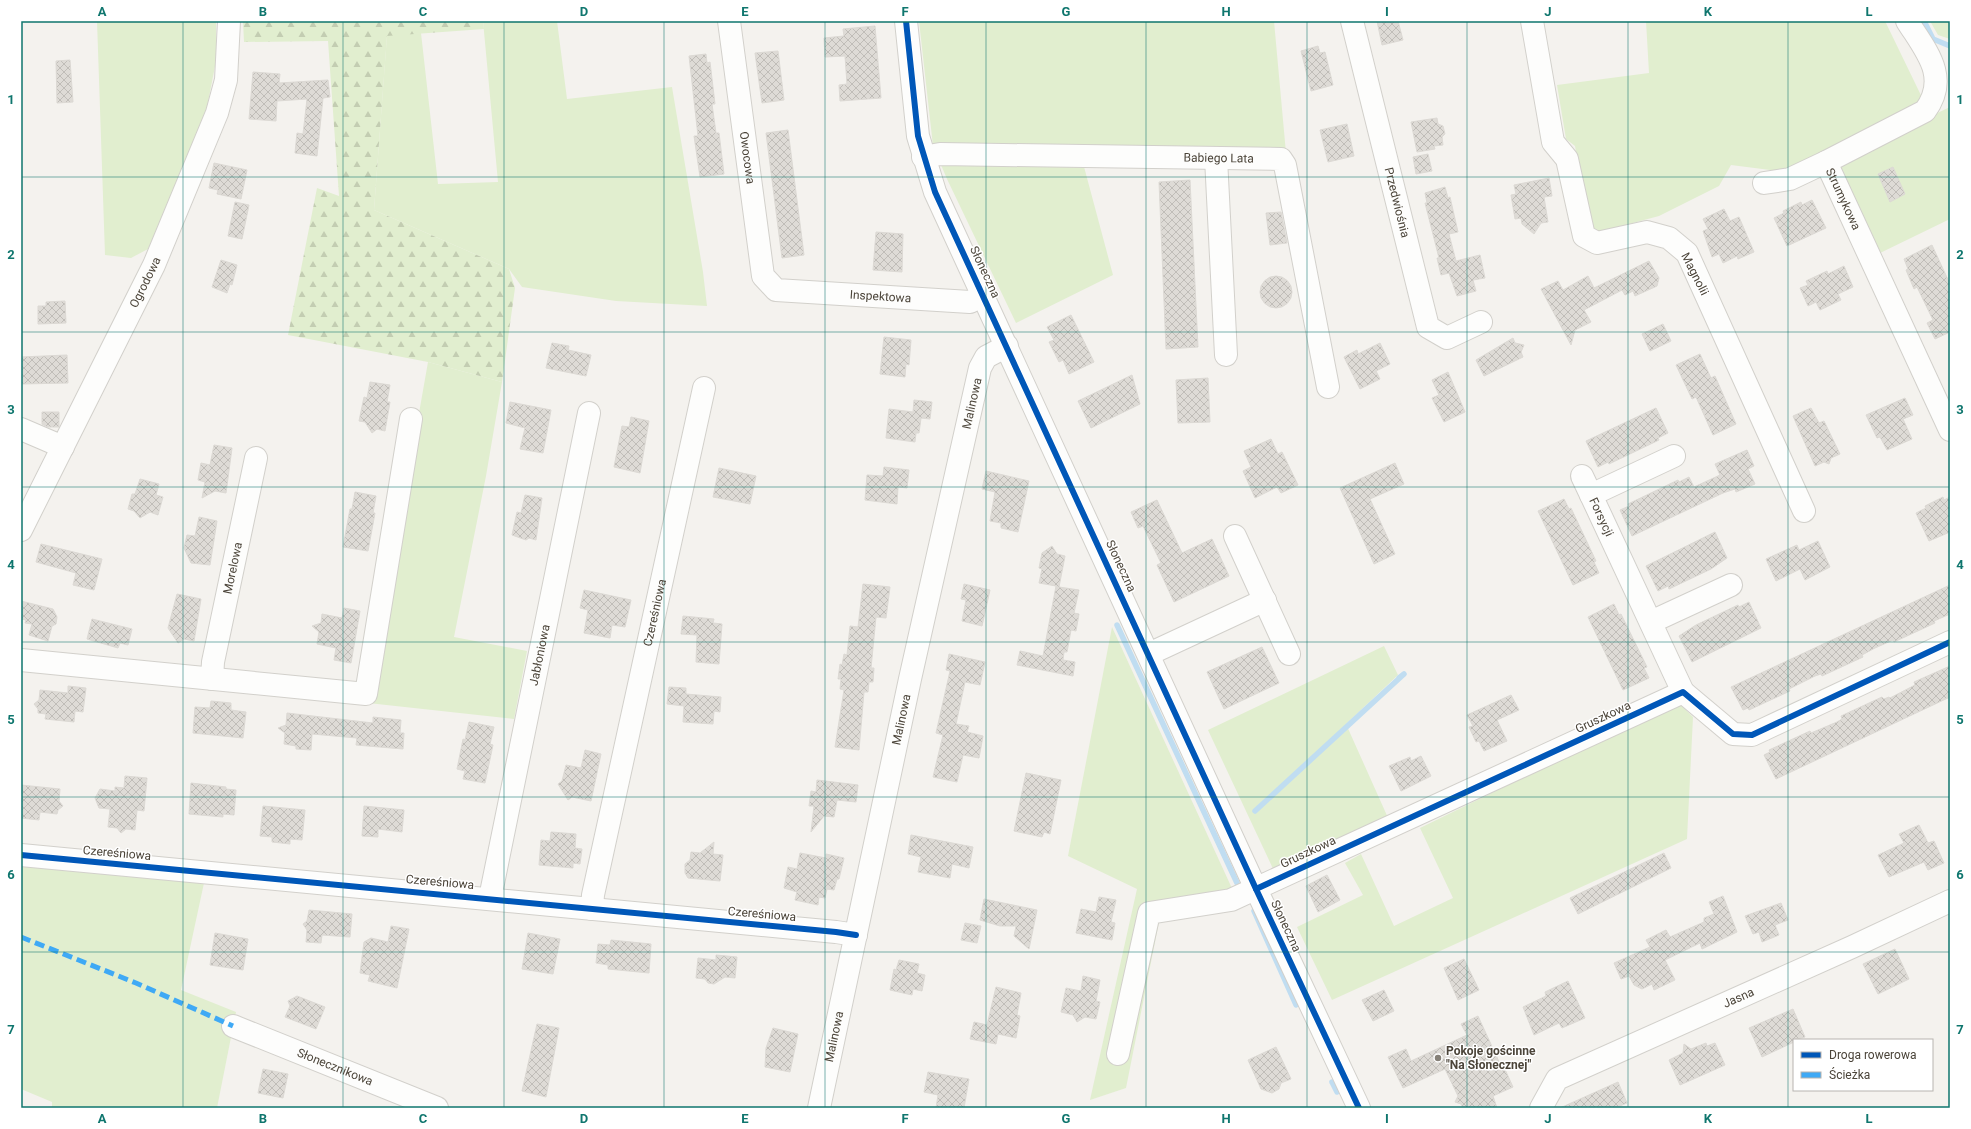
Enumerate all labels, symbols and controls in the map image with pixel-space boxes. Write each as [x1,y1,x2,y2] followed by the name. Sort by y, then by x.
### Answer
[98,4,107,19] text: A
[259,4,267,19] text: B
[419,4,428,19] text: C
[580,4,588,19] text: D
[741,4,749,19] text: E
[901,4,909,19] text: F
[1062,4,1071,19] text: G
[1221,4,1231,19] text: H
[1385,4,1389,19] text: I
[1544,4,1552,19] text: J
[1704,4,1713,19] text: K
[1865,4,1873,19] text: L
[7,92,15,107] text: 1
[1956,92,1964,107] text: 1
[737,131,758,185] street label: Owocowa
[1184,151,1254,166] street label: Babiego Lata
[1382,166,1413,239] street label: Przedwiośnia
[1823,166,1863,232] street label: Strumykowa
[967,244,1003,300] street label: Słoneczna
[7,247,15,262] text: 2
[1956,247,1964,262] text: 2
[1678,250,1712,298] street label: Magnolii
[127,255,164,310] street label: Ogrodowa
[849,288,912,305] street label: Inspektowa
[959,377,985,430] street label: Malinowa
[7,402,15,417] text: 3
[1956,402,1964,417] text: 3
[1586,495,1616,539] street label: Forsycji
[1103,538,1139,594] street label: Słoneczna
[220,541,245,595] street label: Morelowa
[7,557,15,572] text: 4
[1956,557,1964,572] text: 4
[641,578,669,648] street label: Czereśniowa
[527,623,553,687] street label: Jabłoniowa
[889,693,914,746] street label: Malinowa
[1573,698,1633,736] street label: Gruszkowa
[7,712,15,727] text: 5
[1956,712,1964,727] text: 5
[1278,833,1338,871] street label: Gruszkowa
[82,843,152,863] street label: Czereśniowa
[7,867,15,882] text: 6
[1956,867,1964,882] text: 6
[405,872,475,892] street label: Czereśniowa
[1268,898,1304,954] street label: Słoneczna
[727,904,797,924] street label: Czereśniowa
[1721,985,1756,1011] street label: Jasna
[822,1010,846,1063] street label: Malinowa
[7,1022,15,1037] text: 7
[1956,1022,1964,1037] text: 7
[1793,1039,1933,1091] legend
[1446,1044,1536,1072] place label: Pokoje gościnne "Na Słonecznej"
[295,1046,375,1089] street label: Słonecznikowa
[1829,1048,1916,1062] text: Droga rowerowa
[1433,1053,1443,1063] marker: Pokoje gościnne "Na Słonecznej"
[1829,1067,1870,1082] text: Ścieżka
[98,1111,107,1126] text: A
[259,1111,267,1126] text: B
[419,1111,428,1126] text: C
[580,1111,588,1126] text: D
[741,1111,749,1126] text: E
[901,1111,909,1126] text: F
[1062,1111,1071,1126] text: G
[1221,1111,1231,1126] text: H
[1385,1111,1389,1126] text: I
[1544,1111,1552,1126] text: J
[1704,1111,1713,1126] text: K
[1865,1111,1873,1126] text: L

